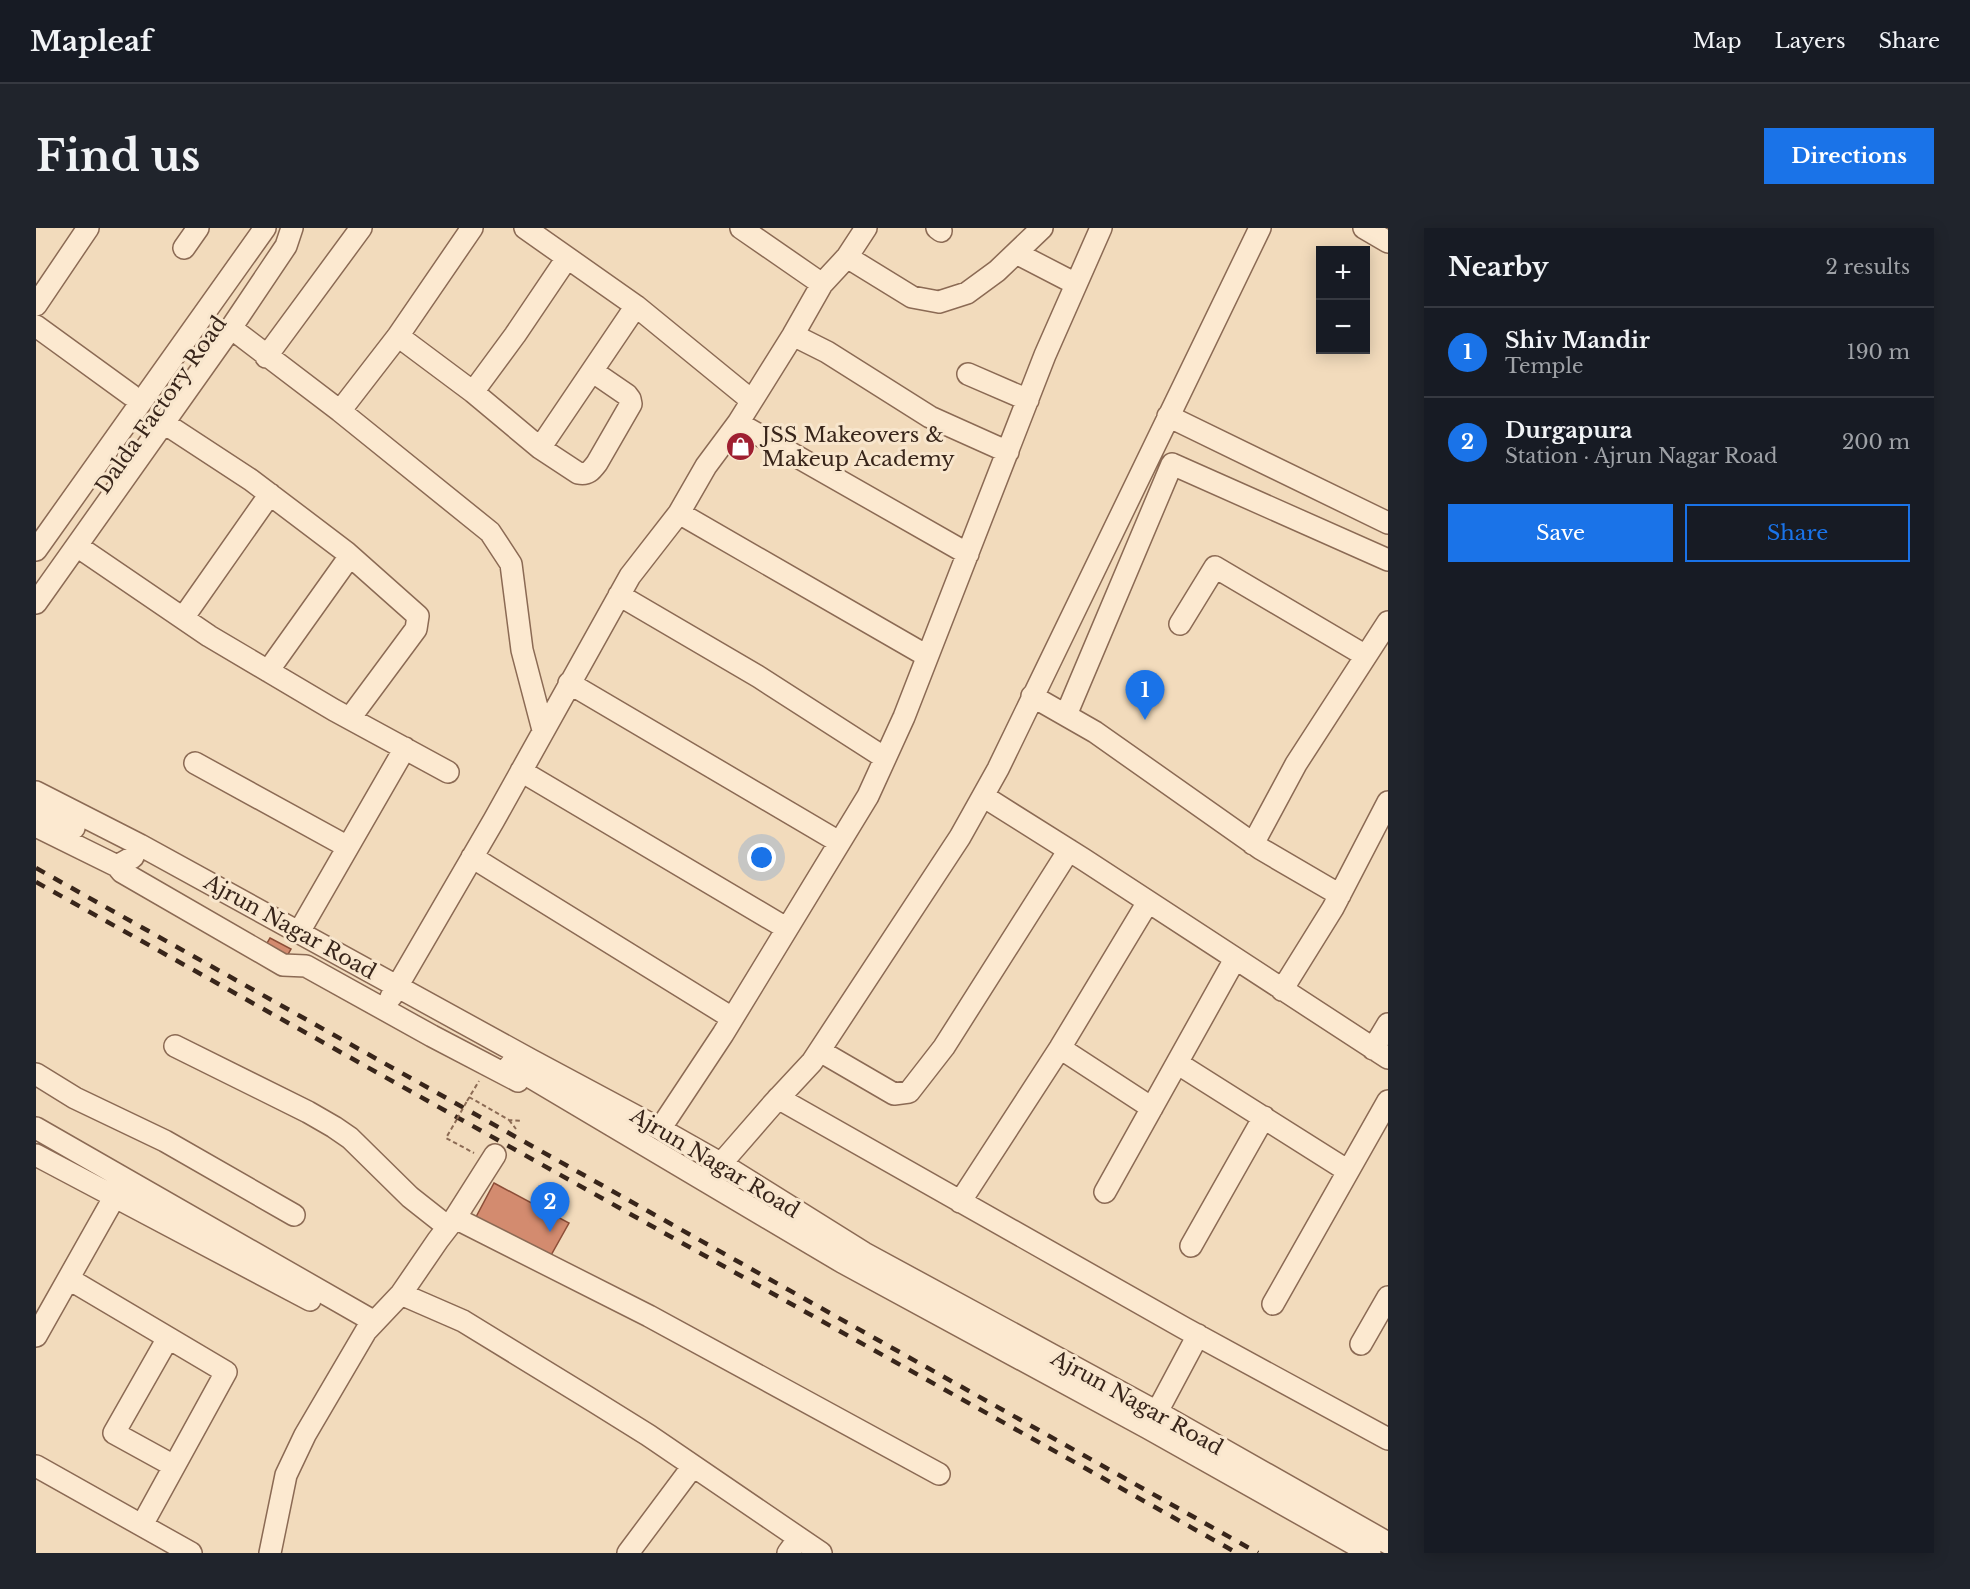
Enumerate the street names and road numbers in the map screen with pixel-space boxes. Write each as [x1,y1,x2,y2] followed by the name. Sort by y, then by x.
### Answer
[90,311,232,499] street label: Dalda Factory Road
[199,868,381,985] street label: Ajrun Nagar Road
[625,1102,804,1224] street label: Ajrun Nagar Road
[1046,1344,1228,1461] street label: Ajrun Nagar Road

